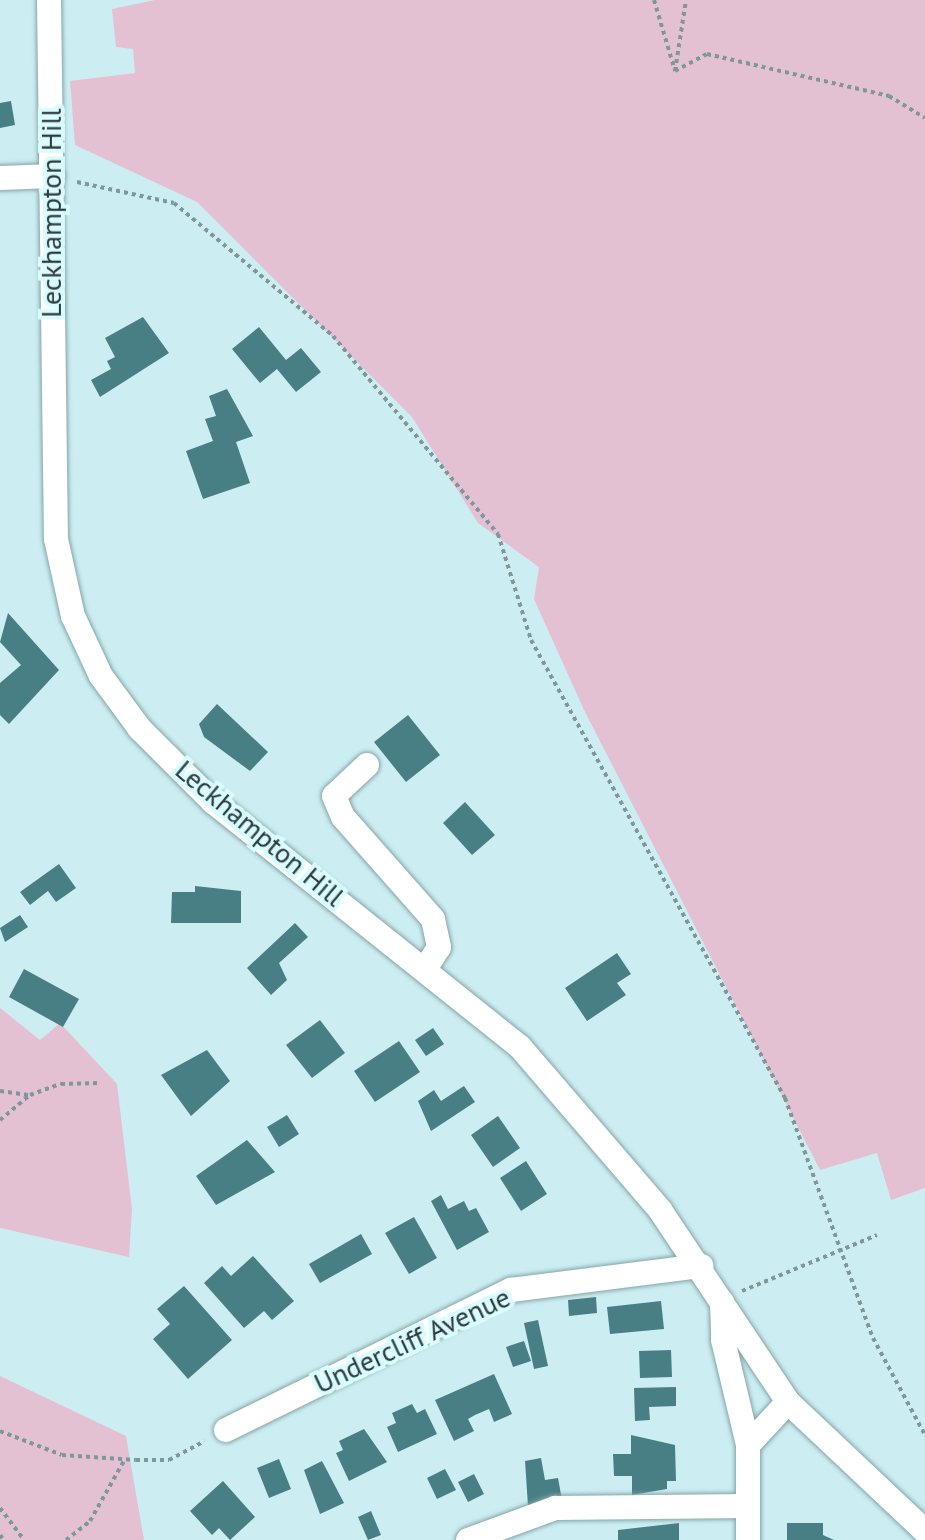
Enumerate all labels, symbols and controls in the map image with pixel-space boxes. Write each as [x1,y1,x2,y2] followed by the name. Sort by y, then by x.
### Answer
[34,108,68,318] street label: Leckhampton Hill
[169,753,351,913] street label: Leckhampton Hill
[308,1280,516,1400] street label: Undercliff Avenue

